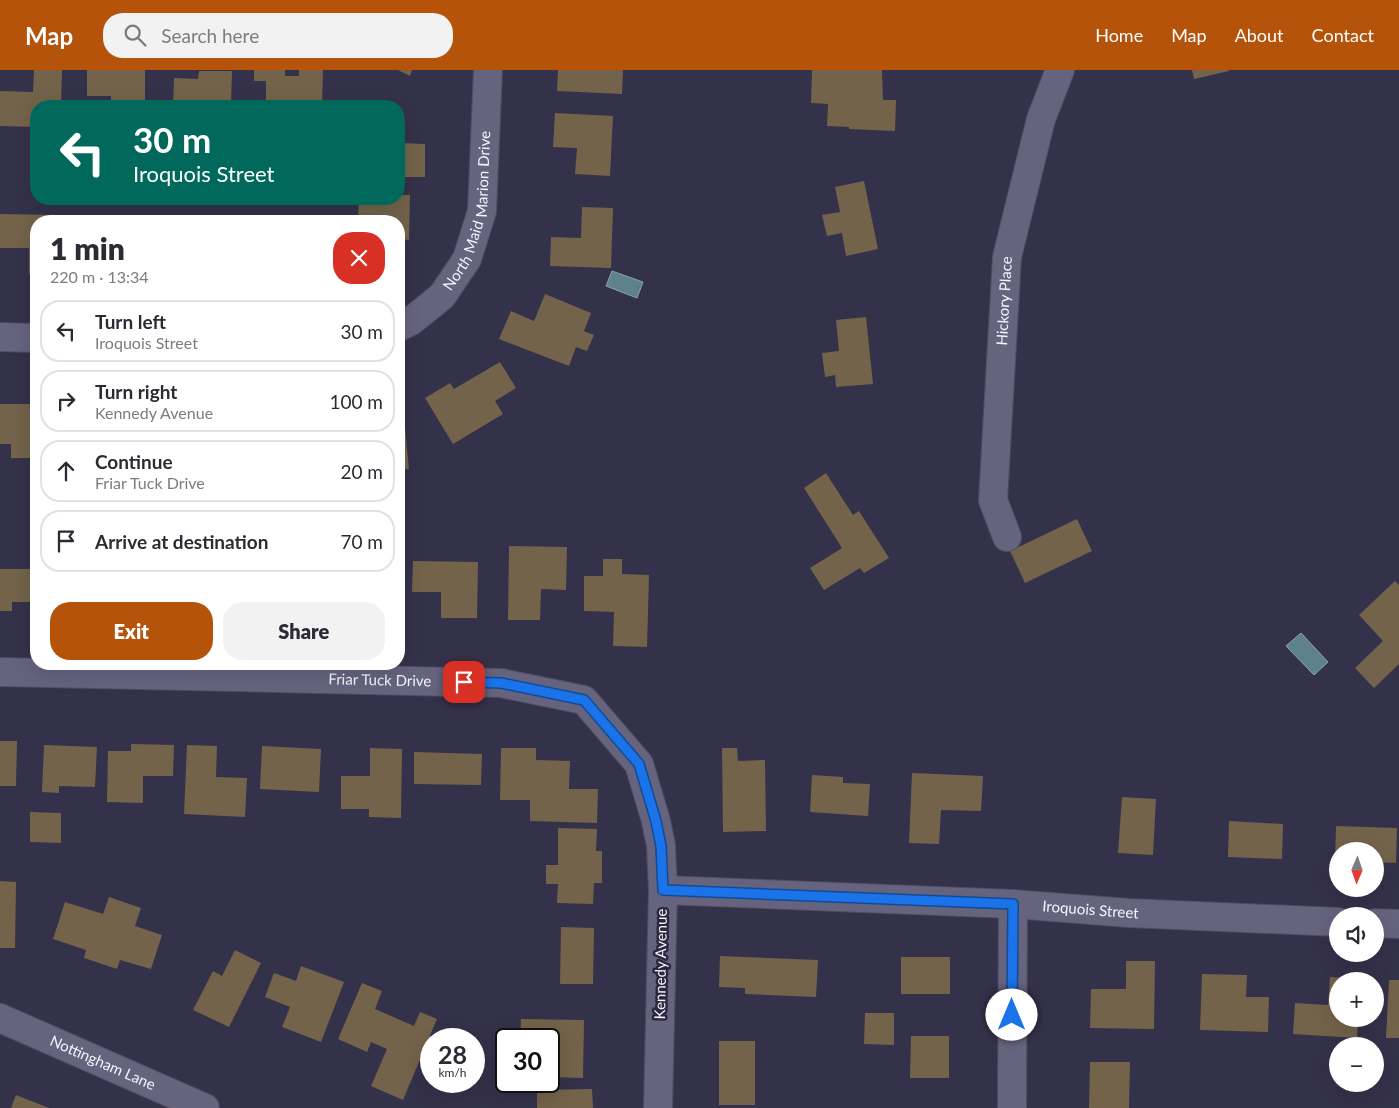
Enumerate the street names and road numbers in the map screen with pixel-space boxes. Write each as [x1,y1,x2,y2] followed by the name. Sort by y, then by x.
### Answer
[438,130,493,293] street label: North Maid Marion Drive
[992,256,1015,346] street label: Hickory Place
[328,669,432,689] street label: Friar Tuck Drive
[1042,896,1140,921] street label: Iroquois Street
[650,908,670,1019] street label: Kennedy Avenue
[47,1031,158,1093] street label: Nottingham Lane

